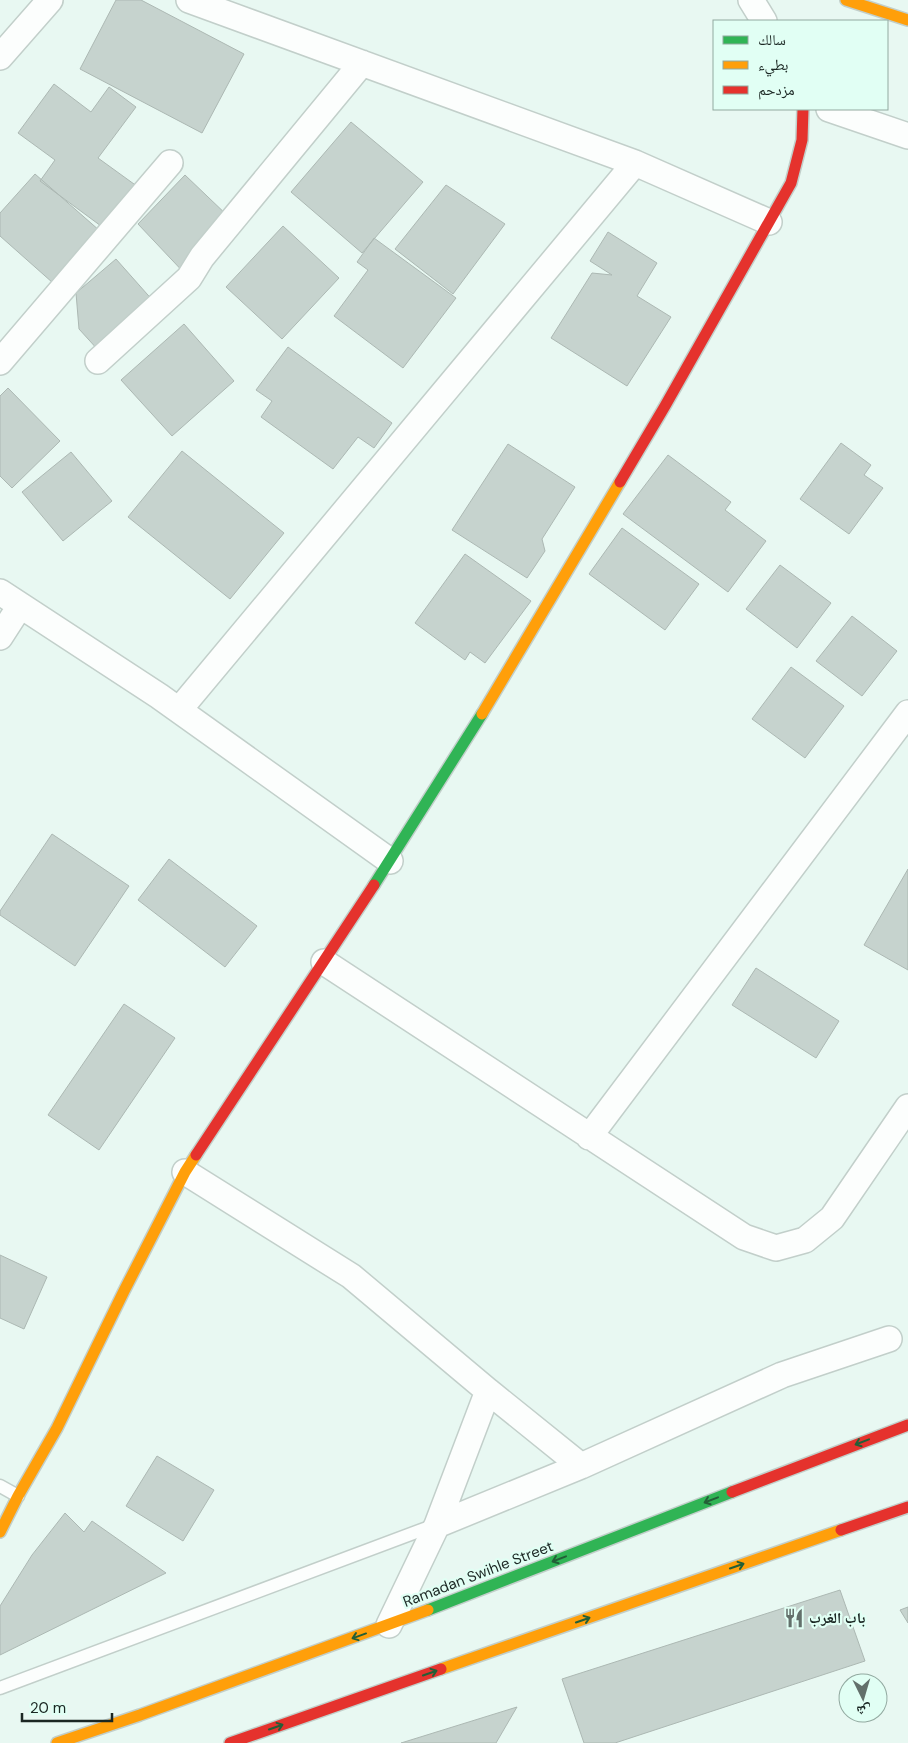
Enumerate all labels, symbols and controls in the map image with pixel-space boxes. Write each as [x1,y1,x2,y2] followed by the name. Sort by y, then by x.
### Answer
[713,20,888,110] legend
[758,30,786,50] text: سالك
[758,55,788,77] text: بطيء
[758,80,795,100] text: مزدحم
[855,1438,871,1447] one-way arrow
[703,1496,719,1505] one-way arrow
[400,1536,556,1612] street label: Ramadan Swihle Street
[552,1554,567,1564] one-way arrow
[728,1561,744,1570] one-way arrow
[783,1607,805,1629] restaurant icon: باب الغرب
[809,1608,865,1628] place label: باب الغرب
[575,1615,590,1624] one-way arrow
[351,1632,367,1641] one-way arrow
[421,1668,437,1677] one-way arrow
[838,1673,888,1723] north arrow
[22,1690,112,1722] scale bar
[30,1698,66,1718] text: 20 m
[856,1701,872,1721] text: ش
[268,1722,284,1731] one-way arrow

